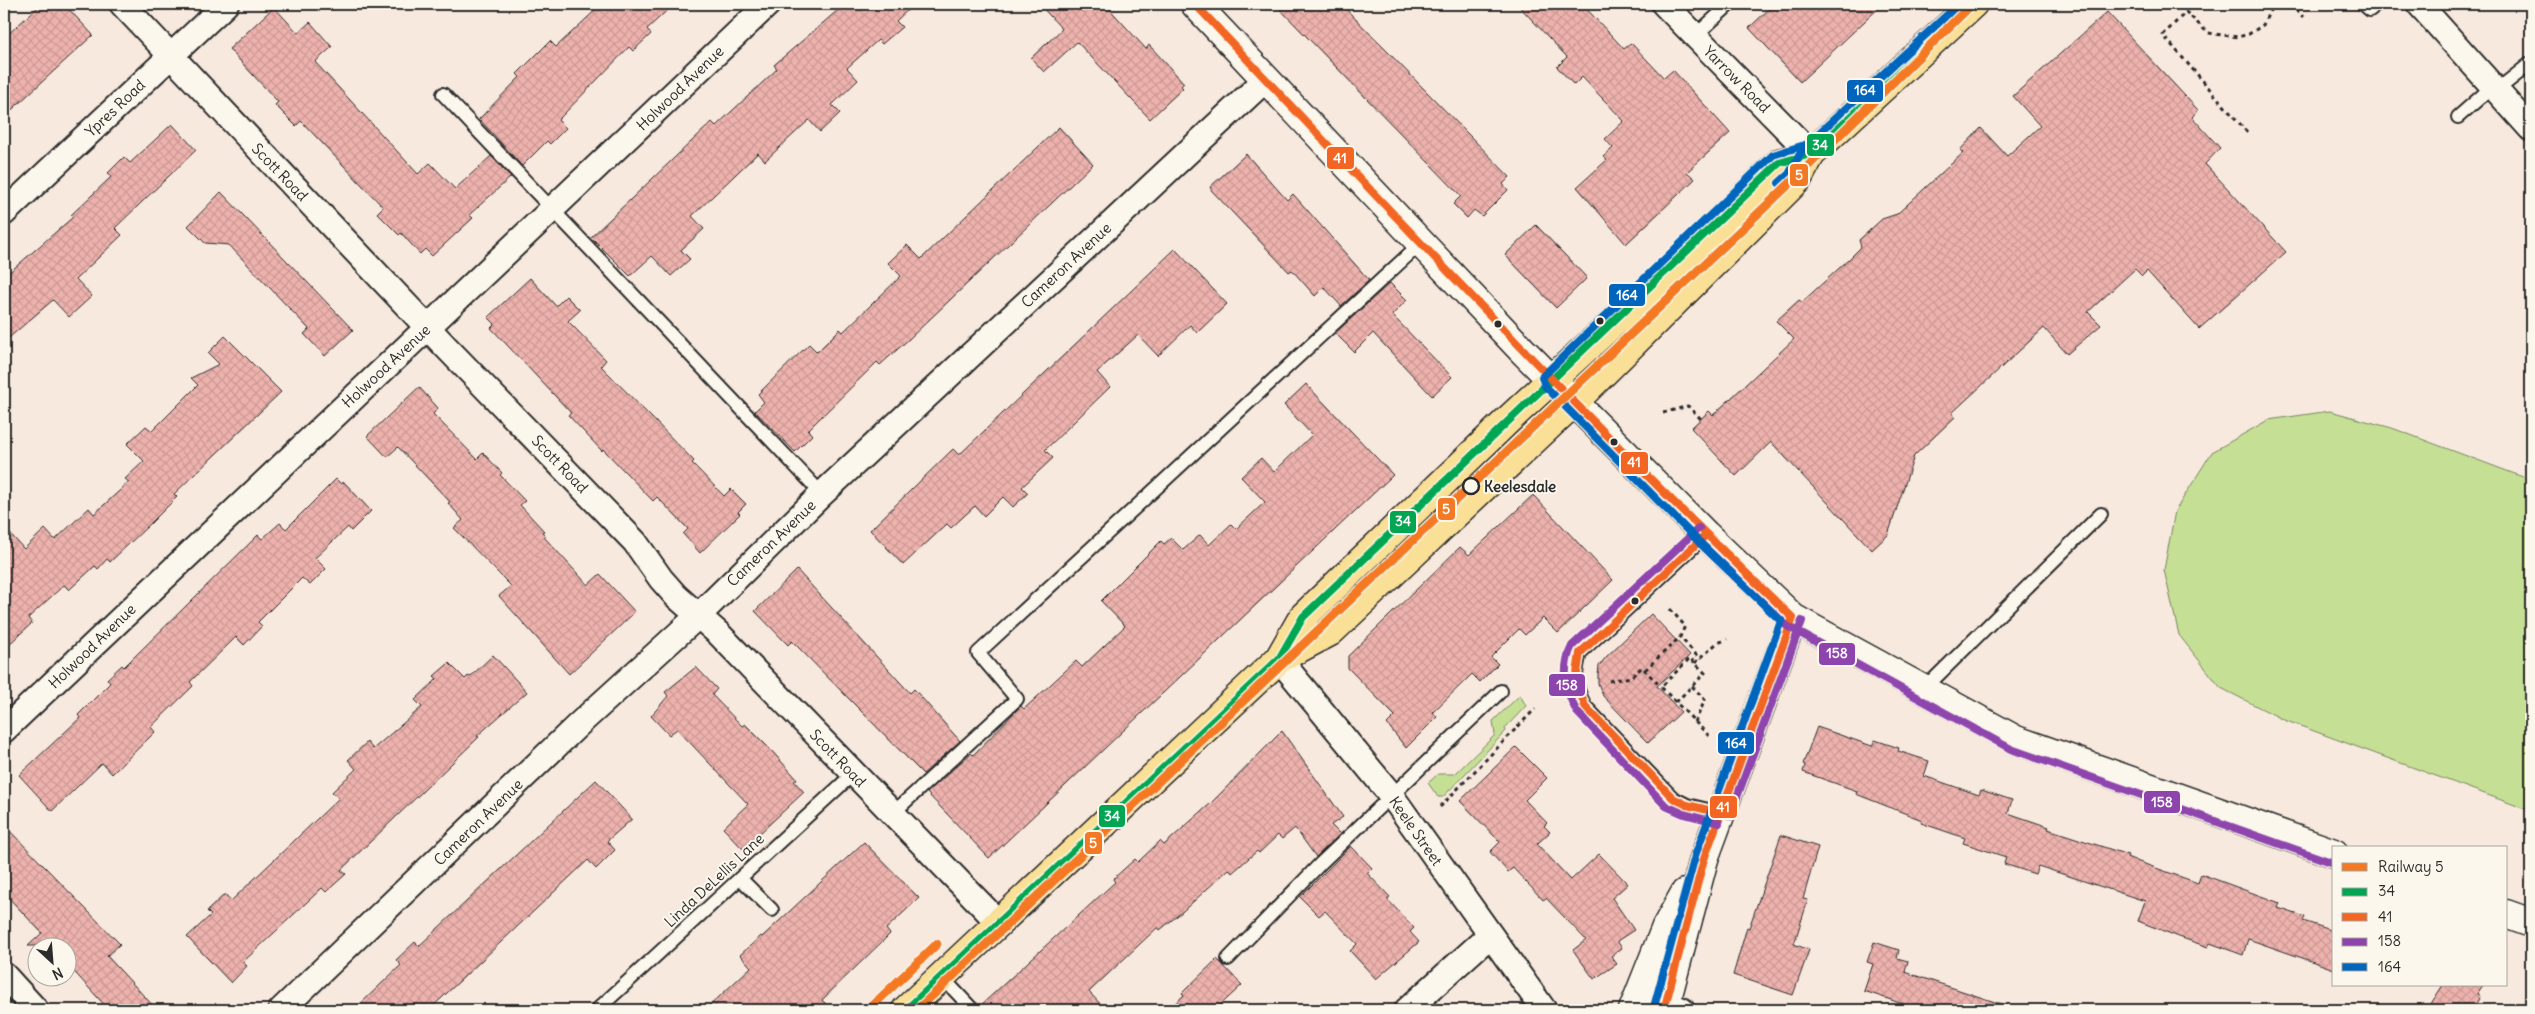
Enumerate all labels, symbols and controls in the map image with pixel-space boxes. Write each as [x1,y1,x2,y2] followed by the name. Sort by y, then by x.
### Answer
[632,42,728,134] street label: Holwood Avenue
[1700,42,1775,117] street label: Yarrow Road
[81,75,149,141] street label: Ypres Road
[1846,79,1884,103] line badge: 164
[1854,81,1876,99] text: 164
[1806,133,1835,157] line badge: 34
[1812,136,1828,154] text: 34
[248,139,312,205] street label: Scott Road
[1326,146,1355,170] line badge: 41
[1333,149,1347,167] text: 41
[1789,163,1809,187] line badge: 5
[1795,166,1803,184] text: 5
[1017,218,1115,312] street label: Cameron Avenue
[1608,283,1646,307] line badge: 164
[1616,286,1638,304] text: 164
[1595,316,1605,326] unlabelled marker
[1493,319,1503,329] unlabelled marker
[338,320,434,412] street label: Holwood Avenue
[528,431,592,497] street label: Scott Road
[1609,437,1619,447] unlabelled marker
[1620,451,1649,475] line badge: 41
[1627,453,1641,471] text: 41
[1462,477,1480,495] marker: Keelesdale
[1484,477,1556,496] place label: Keelesdale
[722,496,820,590] street label: Cameron Avenue
[1437,497,1456,521] line badge: 5
[1442,500,1450,518] text: 5
[1389,510,1417,534] line badge: 34
[1395,512,1411,530] text: 34
[1630,596,1640,606] unlabelled marker
[44,600,140,692] street label: Holwood Avenue
[1818,642,1856,666] line badge: 158
[1826,644,1848,662] text: 158
[1548,673,1586,697] line badge: 158
[1556,676,1578,694] text: 158
[806,725,870,791] street label: Scott Road
[1717,731,1755,755] line badge: 164
[1725,734,1747,752] text: 164
[429,775,527,869] street label: Cameron Avenue
[2143,790,2181,814] line badge: 158
[1385,793,1447,869] street label: Keele Street
[2151,793,2173,811] text: 158
[1709,795,1738,819] line badge: 41
[1716,798,1730,816] text: 41
[1098,804,1126,828] line badge: 34
[1104,807,1120,825] text: 34
[660,829,768,931] street label: Linda DeLellis Lane
[1084,831,1103,855] line badge: 5
[1089,834,1097,852] text: 5
[2332,846,2508,986] legend
[2378,857,2444,876] text: Railway 5
[2378,881,2396,900] text: 34
[2378,907,2392,926] text: 41
[2378,931,2401,950] text: 158
[28,936,78,986] north arrow
[2378,957,2402,976] text: 164
[49,963,66,984] text: N

